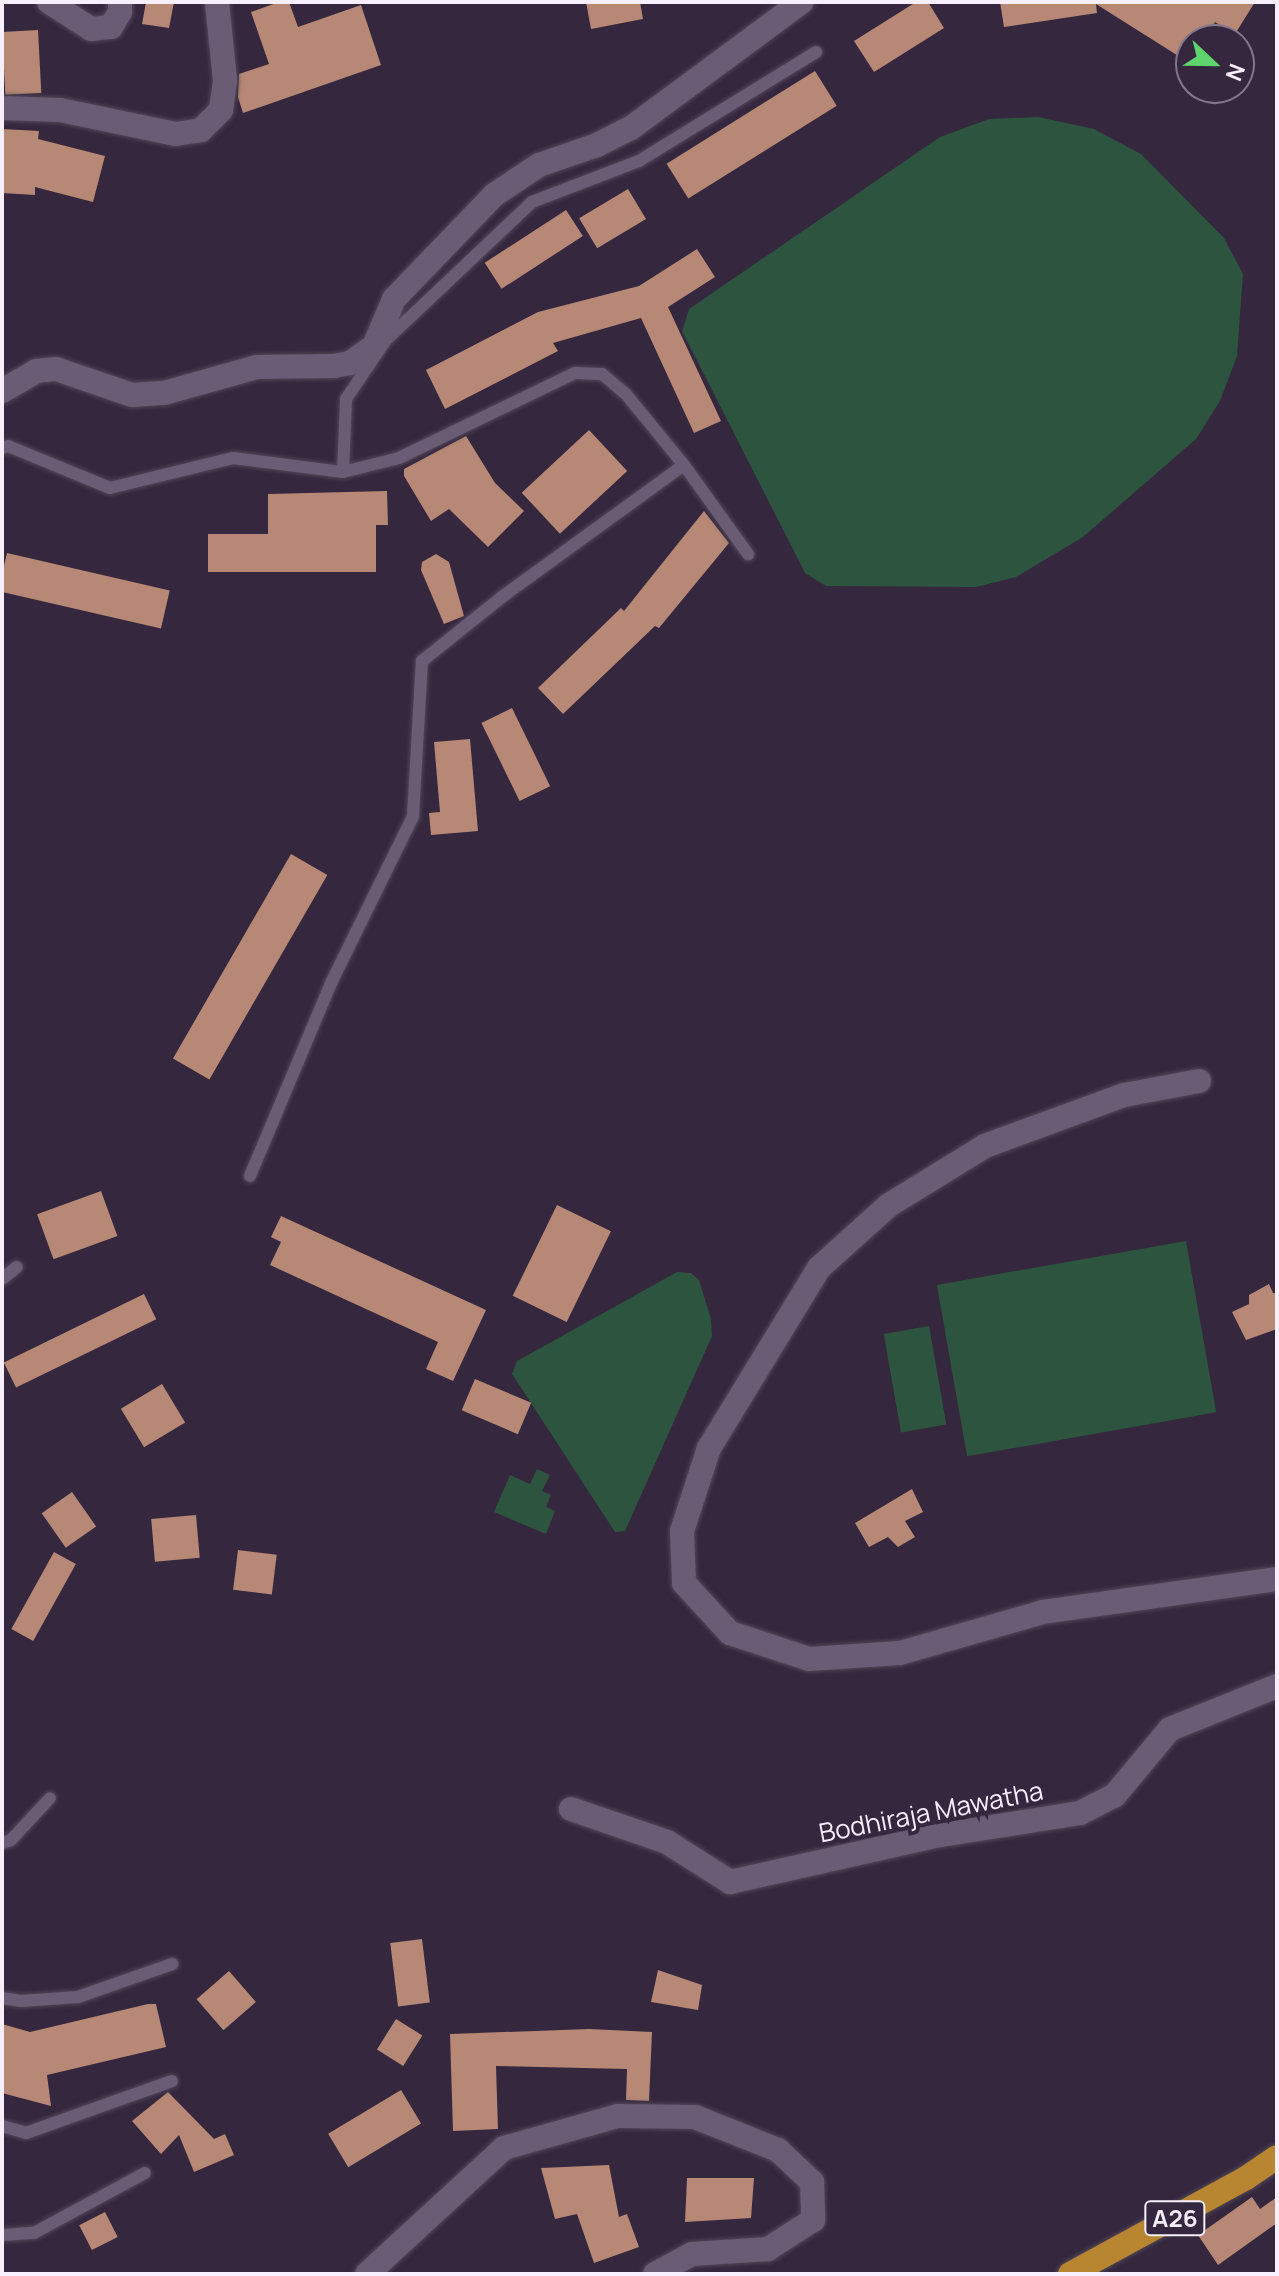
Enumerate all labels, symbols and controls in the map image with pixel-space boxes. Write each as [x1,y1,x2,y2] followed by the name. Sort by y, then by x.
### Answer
[1175,24,1255,104] north arrow
[1219,59,1252,85] text: N
[816,1775,1046,1849] street label: Bodhiraja Mawatha
[1143,2198,1207,2238] road number: A26

